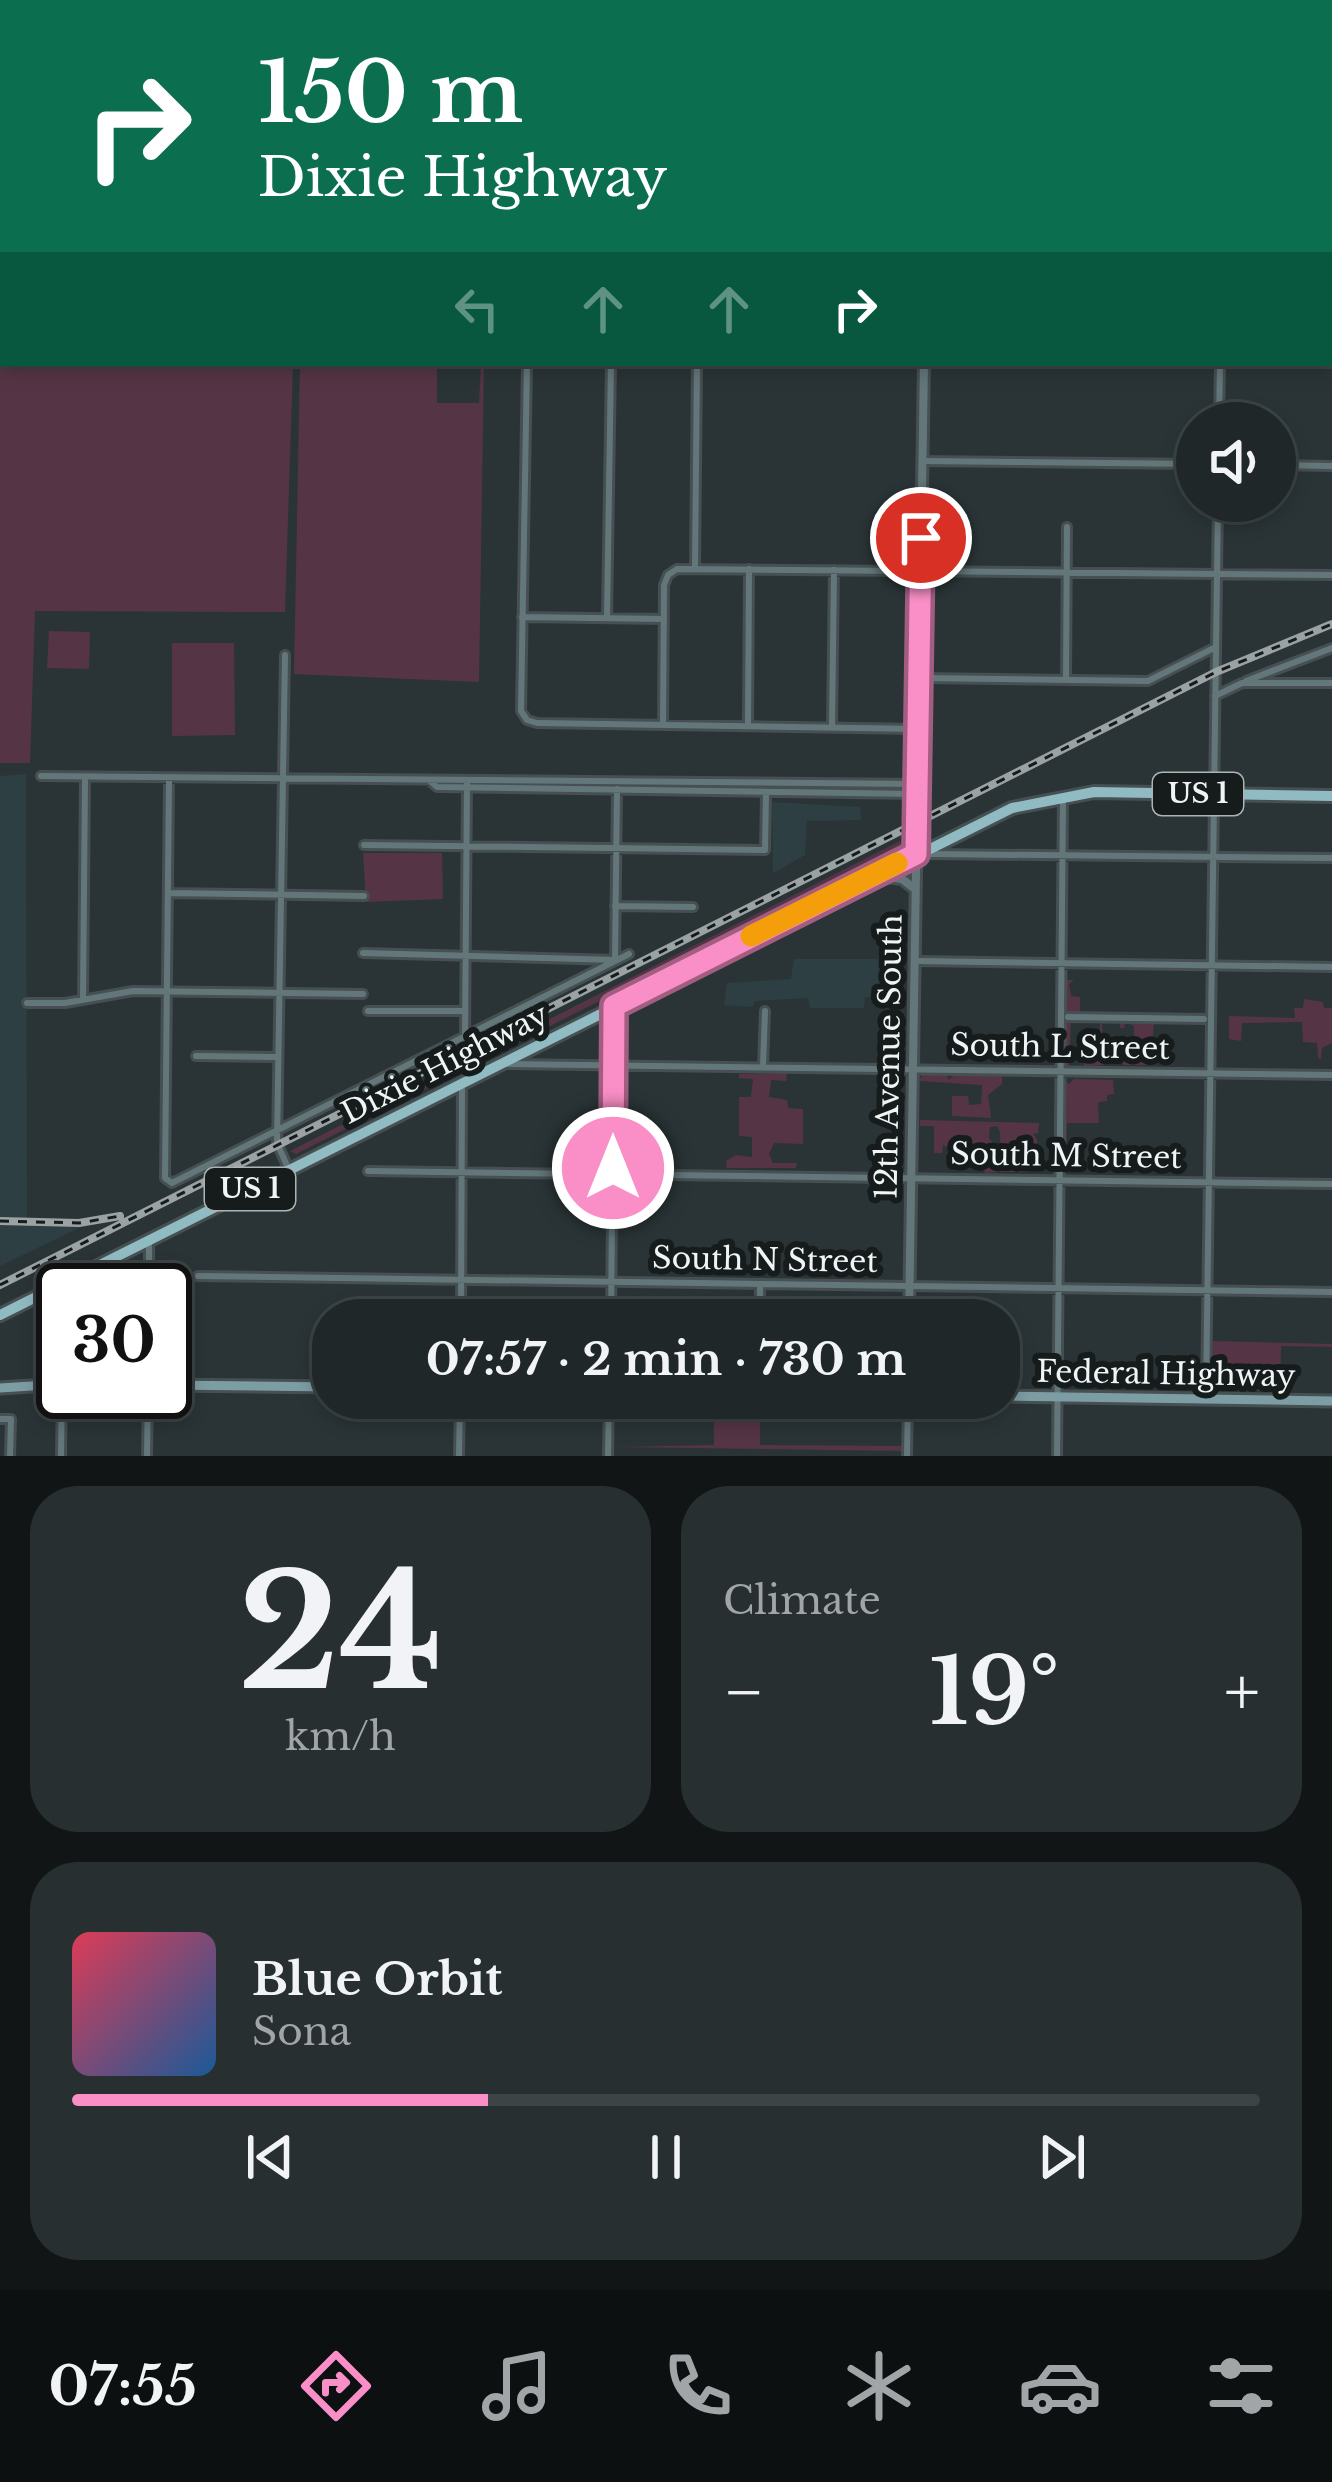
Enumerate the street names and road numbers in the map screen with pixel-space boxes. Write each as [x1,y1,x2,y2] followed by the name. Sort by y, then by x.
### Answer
[1153,773,1243,815] road number: US 1
[868,914,909,1200] street label: 12th Avenue South
[335,995,555,1132] street label: Dixie Highway
[950,1026,1171,1067] street label: South L Street
[950,1135,1183,1176] street label: South M Street
[205,1168,295,1210] road number: US 1
[652,1239,879,1280] street label: South N Street
[1036,1353,1296,1394] street label: Federal Highway

